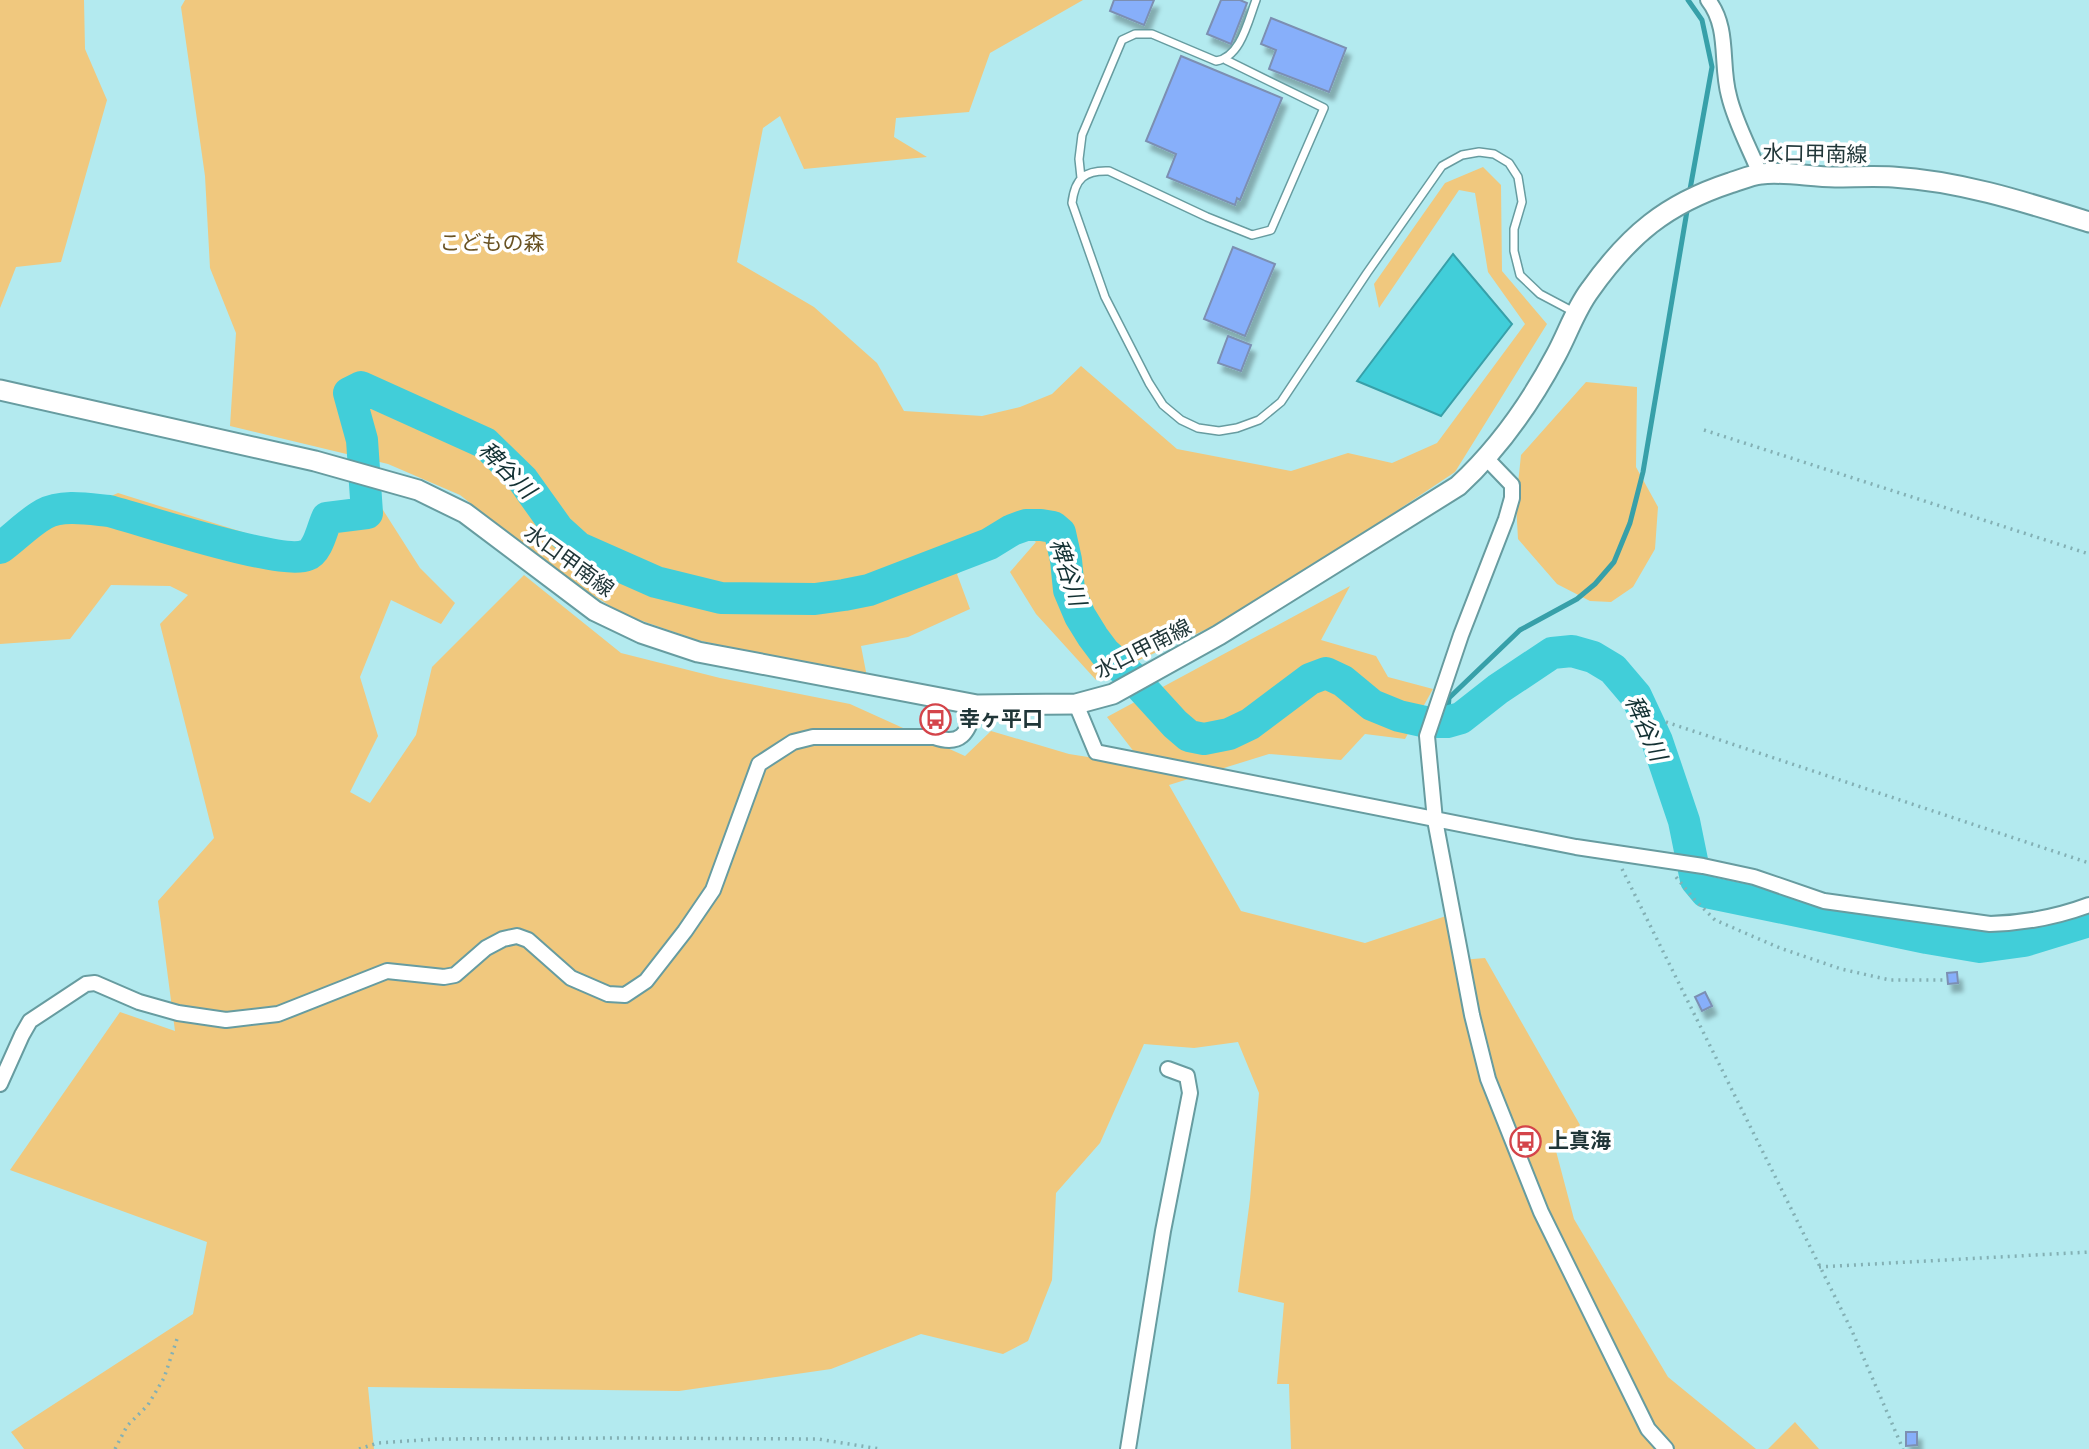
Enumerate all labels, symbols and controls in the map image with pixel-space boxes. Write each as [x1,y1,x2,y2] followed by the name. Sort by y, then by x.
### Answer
[1762,139,1868,167] street label: 水口甲南線
[440,229,545,255] park label: こどもの森
[473,435,544,506] water label: 稗谷川
[519,519,620,602] street label: 水口甲南線
[1044,535,1094,612] water label: 稗谷川
[1090,613,1195,684] street label: 水口甲南線
[1619,690,1675,768] water label: 稗谷川
[919,702,953,736] bus stop icon: 幸ヶ平口
[959,705,1043,731] place label: 幸ヶ平口
[1508,1124,1542,1158] bus stop icon: 上真海
[1548,1127,1611,1153] place label: 上真海

